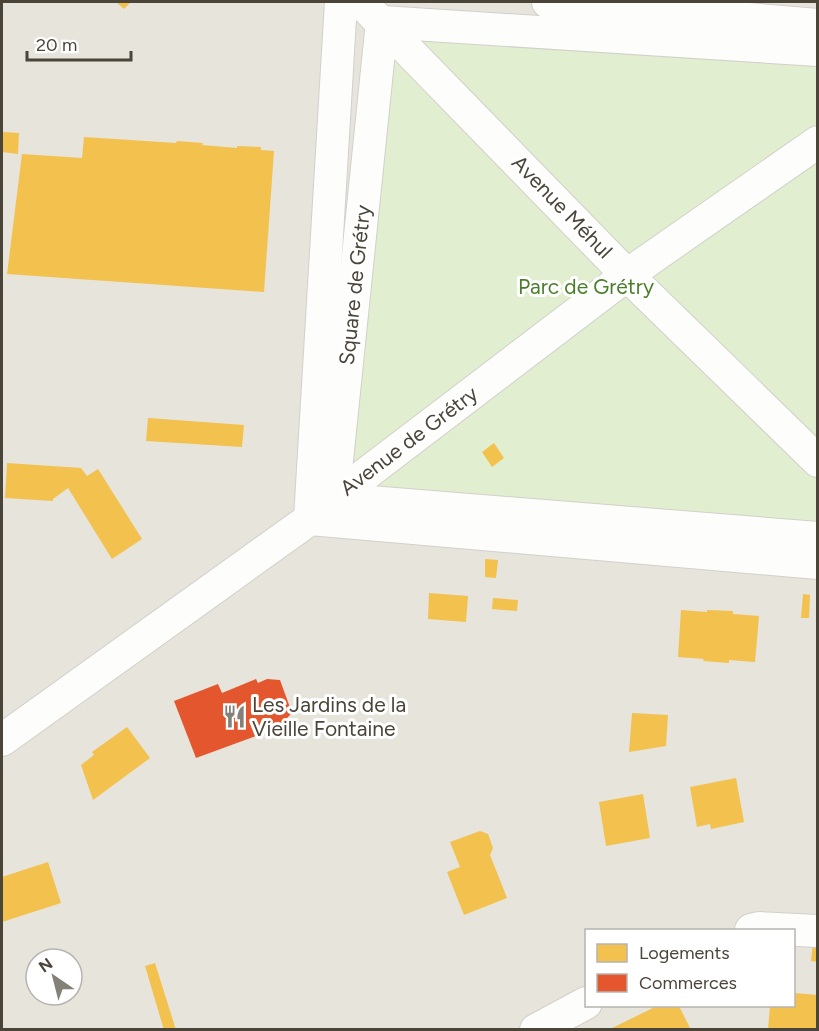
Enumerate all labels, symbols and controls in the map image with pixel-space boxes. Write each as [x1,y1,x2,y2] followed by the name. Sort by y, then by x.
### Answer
[27,24,130,62] scale bar
[36,34,77,56] text: 20 m
[507,150,618,263] street label: Avenue Méhul
[334,204,375,366] street label: Square de Grétry
[518,274,654,299] park label: Parc de Grétry
[335,381,482,500] street label: Avenue de Grétry
[252,692,406,741] place label: Les Jardins de la Vieille Fontaine
[221,704,247,730] restaurant icon: Les Jardins de la Vieille Fontaine
[585,929,795,1007] legend
[639,942,730,964] text: Logements
[24,947,84,1007] north arrow
[35,954,56,976] text: N
[639,972,737,994] text: Commerces

